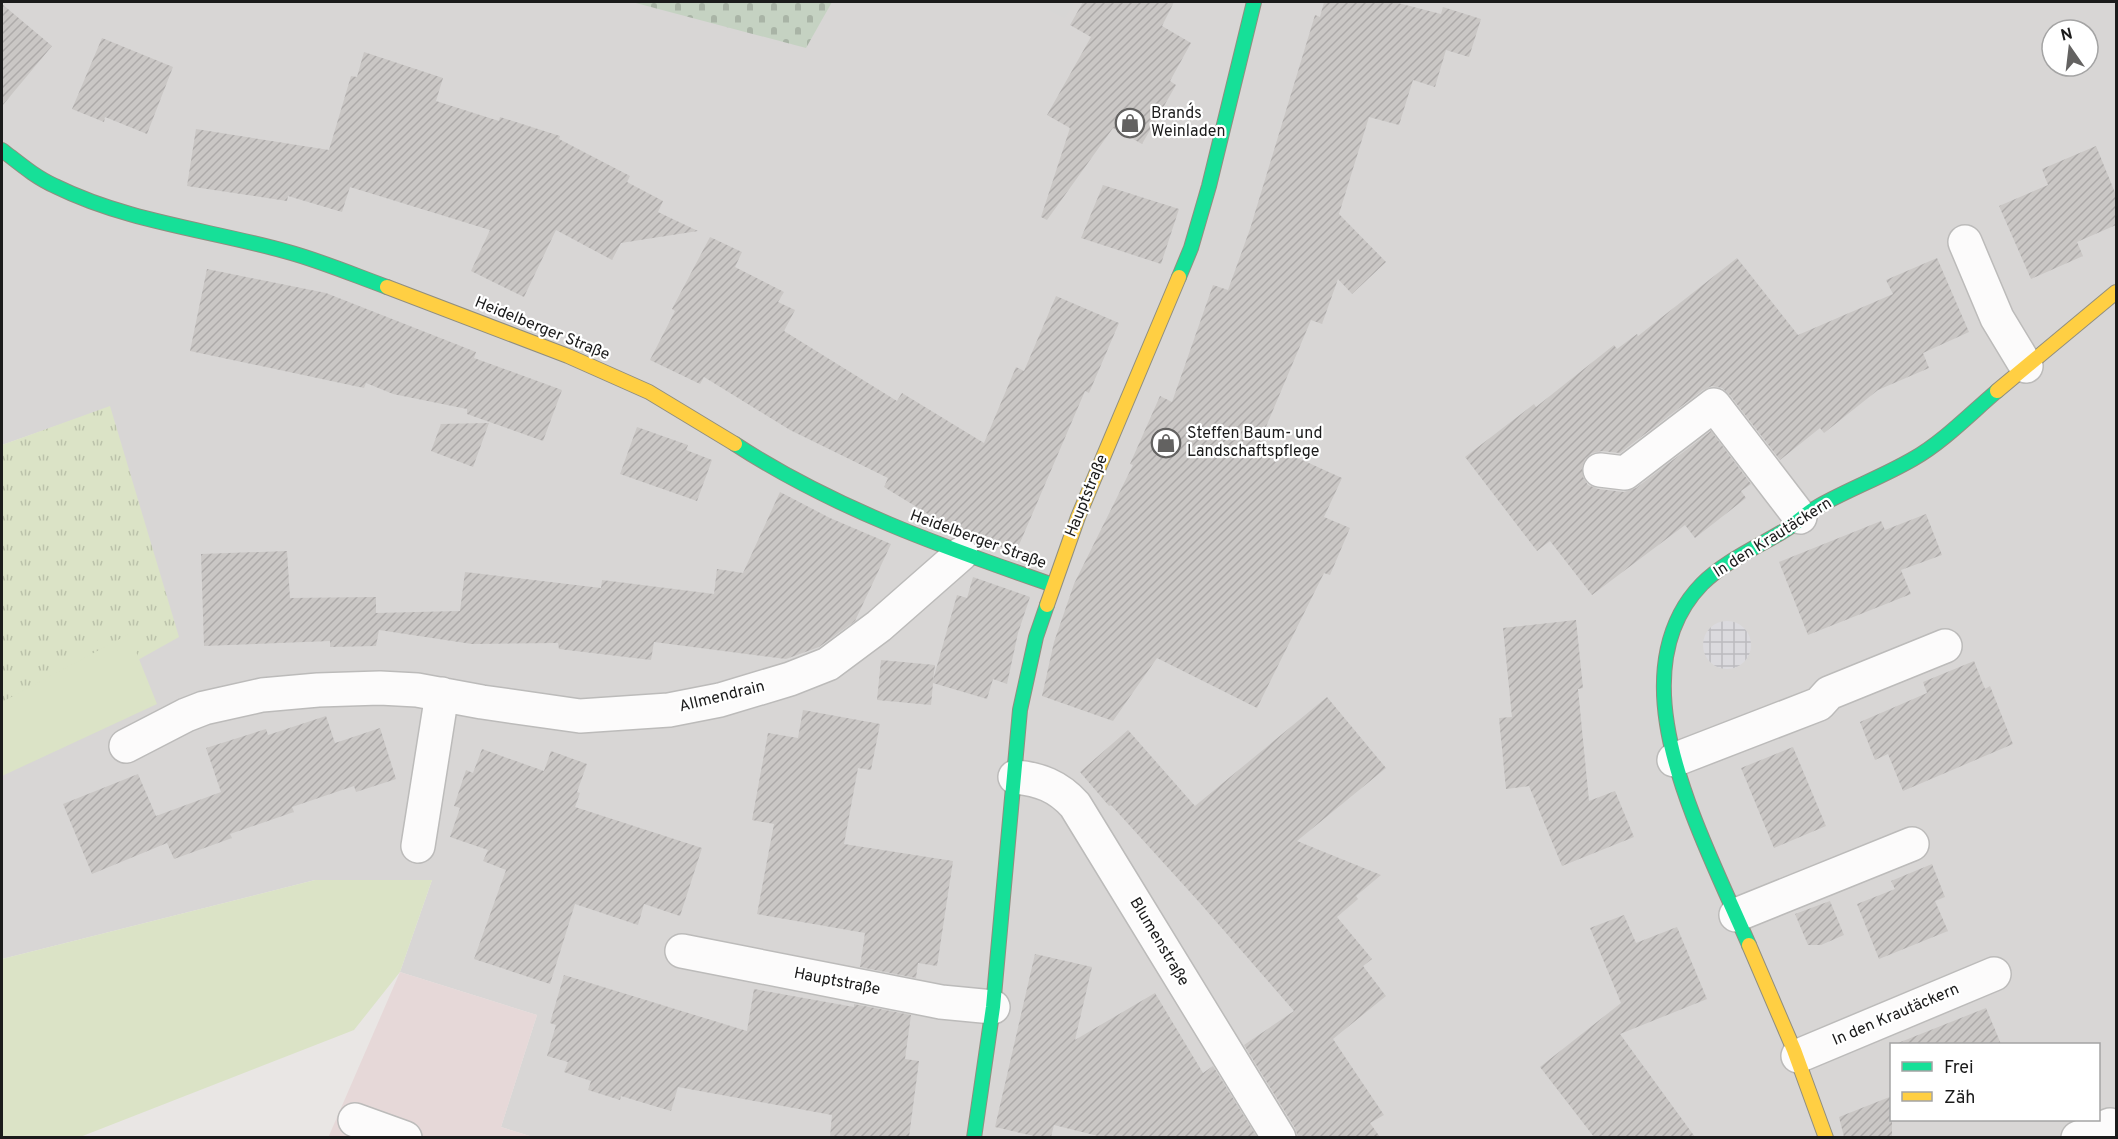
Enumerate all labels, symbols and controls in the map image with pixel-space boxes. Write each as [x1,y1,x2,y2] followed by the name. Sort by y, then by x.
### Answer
[2040,18,2100,78] north arrow
[2059,24,2075,46] text: N
[1151,102,1225,142] place label: Brand´s Weinladen
[1114,107,1146,139] shop icon: Brand´s Weinladen
[472,293,612,365] street label: Heidelberger Straße
[1187,424,1322,462] place label: Steffen Baum- und Landschaftspflege
[1150,427,1182,459] shop icon: Steffen Baum- und Landschaftspflege
[1061,452,1113,540] street label: Hauptstraße
[1710,494,1836,582] street label: In den Krautäckern
[907,506,1049,574] street label: Heidelberger Straße
[677,677,767,717] street label: Allmendrain
[1125,894,1193,990] street label: Blumenstraße
[792,964,882,1000] street label: Hauptstraße
[1830,979,1962,1051] street label: In den Krautäckern
[1890,1043,2100,1121] legend
[1944,1057,1974,1080] text: Frei
[1944,1087,1975,1110] text: Zäh

